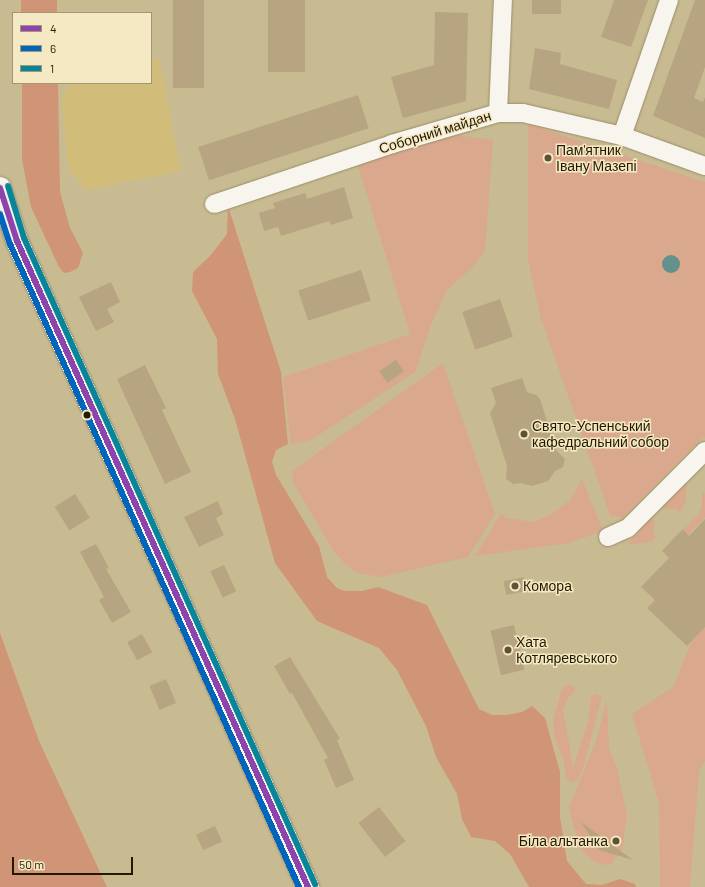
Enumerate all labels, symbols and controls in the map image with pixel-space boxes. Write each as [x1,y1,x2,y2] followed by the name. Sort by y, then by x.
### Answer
[12,12,152,84] legend
[50,21,57,35] text: 4
[50,41,56,55] text: 6
[50,61,54,75] text: 1
[377,107,493,157] street label: Соборний майдан
[556,142,637,174] place label: Пам'ятник Івану Мазепі
[543,153,553,163] marker: Пам'ятник Івану Мазепі
[82,410,92,420] unlabelled marker
[532,418,669,450] place label: Свято-Успенський кафедральний собор
[519,429,529,439] marker: Свято-Успенський кафедральний собор
[523,578,572,594] place label: Комора
[510,581,520,591] marker: Комора
[516,634,617,666] place label: Хата Котляревського
[503,645,513,655] marker: Хата Котляревського
[519,833,608,849] place label: Біла альтанка
[611,836,621,846] marker: Біла альтанка
[14,849,135,875] scale bar
[19,857,44,871] text: 50 m

